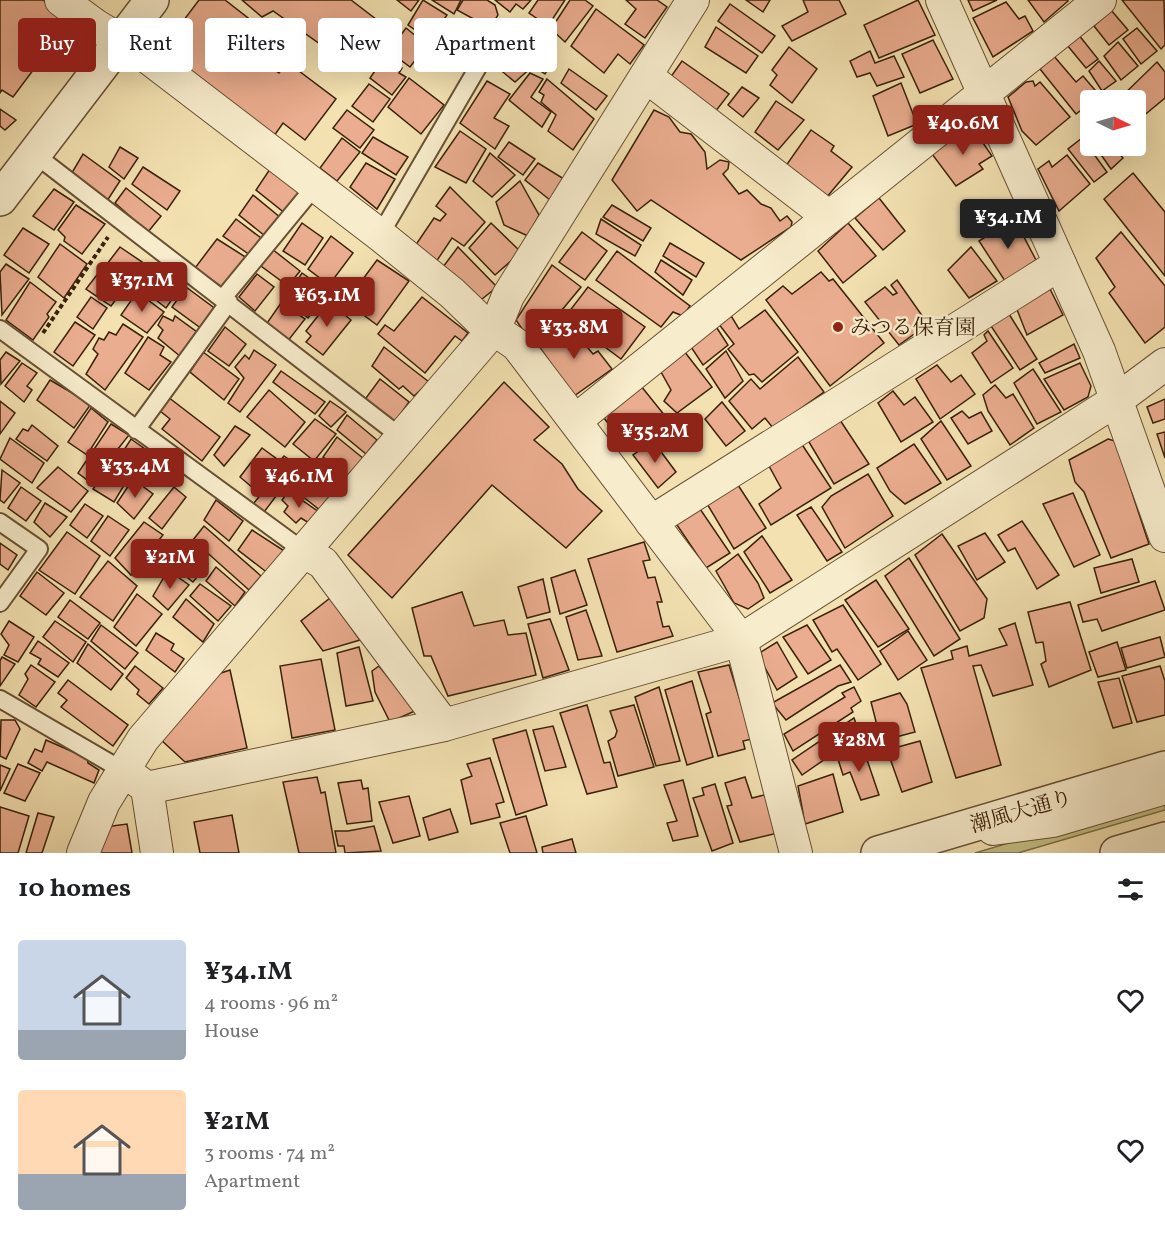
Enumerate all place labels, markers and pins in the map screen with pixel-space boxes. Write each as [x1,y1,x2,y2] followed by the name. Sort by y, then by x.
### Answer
[914,105,1012,156] pin: ¥40.6M
[959,199,1057,250] pin: ¥34.1M
[93,262,191,313] pin: ¥37.1M
[278,277,376,328] pin: ¥63.1M
[525,309,623,360] pin: ¥33.8M
[850,314,976,343] place label: みつる保育園
[831,320,845,334] marker: みつる保育園
[606,413,704,464] pin: ¥35.2M
[86,448,184,499] pin: ¥33.4M
[250,458,348,509] pin: ¥46.1M
[134,539,206,590] pin: ¥21M
[823,722,895,773] pin: ¥28M

